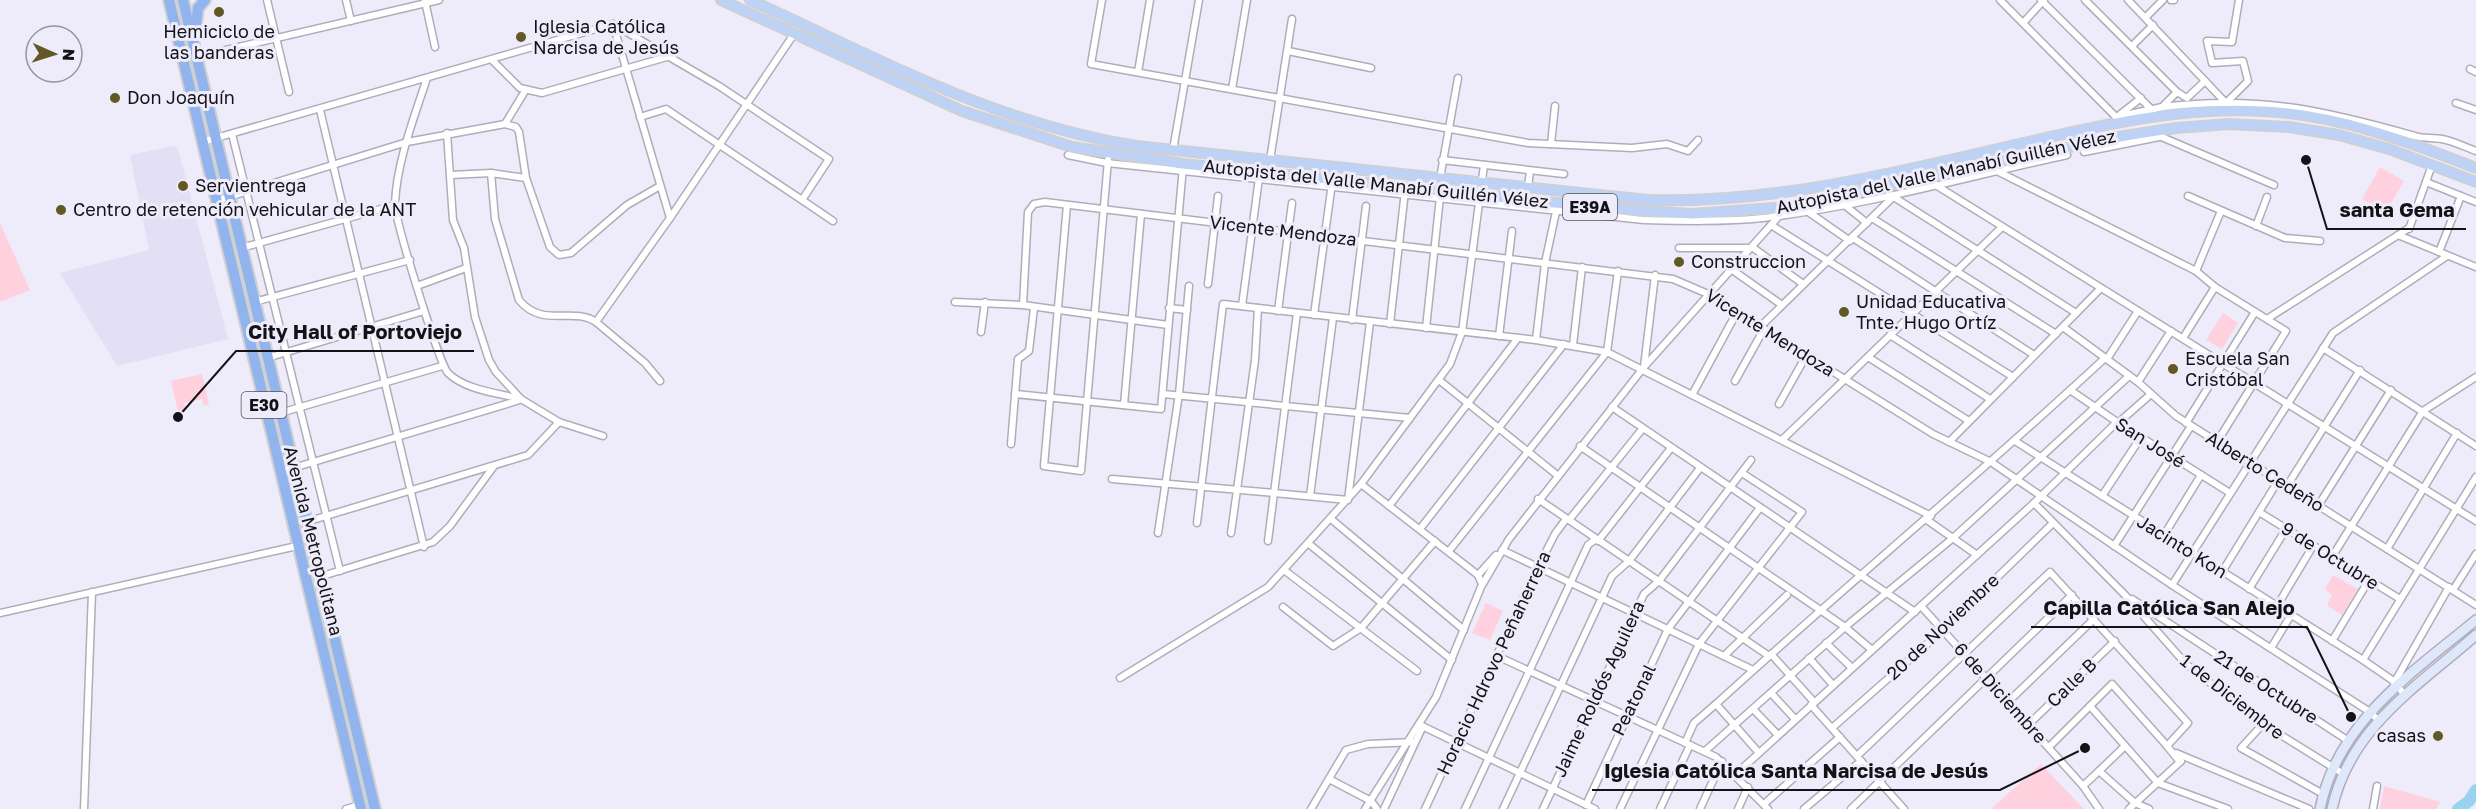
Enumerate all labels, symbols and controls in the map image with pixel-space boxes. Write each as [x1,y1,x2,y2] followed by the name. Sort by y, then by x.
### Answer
[212,5,226,19] marker: Hemiciclo de las banderas
[533,15,679,58] place label: Iglesia Católica Narcisa de Jesús
[163,20,275,63] place label: Hemiciclo de las banderas
[24,24,84,84] north arrow
[514,30,528,44] marker: Iglesia Católica Narcisa de Jesús
[59,48,79,61] text: N
[127,86,235,108] place label: Don Joaquín
[108,91,122,105] marker: Don Joaquín
[1774,124,2118,218] street label: Autopista del Valle Manabí Guillén Vélez
[1203,154,1550,212] street label: Autopista del Valle Manabí Guillén Vélez
[195,174,306,196] place label: Servientrega
[176,179,190,193] marker: Servientrega
[2327,191,2466,229] callout: santa Gema
[1563,194,1617,220] road number: E39A
[2339,197,2455,221] text: santa Gema
[73,198,416,220] place label: Centro de retención vehicular de la ANT
[54,203,68,217] marker: Centro de retención vehicular de la ANT
[1208,210,1358,250] street label: Vicente Mendoza
[1691,250,1806,272] place label: Construccion
[1672,255,1686,269] marker: Construccion
[1702,284,1839,381] street label: Vicente Mendoza
[1856,290,2006,333] place label: Unidad Educativa Tnte. Hugo Ortíz
[1837,305,1851,319] marker: Unidad Educativa Tnte. Hugo Ortíz
[236,313,474,351] callout: City Hall of Portoviejo
[248,319,462,343] text: City Hall of Portoviejo
[2185,347,2290,390] place label: Escuela San Cristóbal
[2166,362,2180,376] marker: Escuela San Cristóbal
[242,392,286,418] road number: E30
[2112,412,2189,472] street label: San José
[2202,426,2329,516] street label: Alberto Cedeño
[280,444,348,638] street label: Avenida Metropolitana
[2133,510,2232,583] street label: Jacinto Kon
[2278,516,2383,594] street label: 9 de Octubre
[1431,547,1555,778] street label: Horacio Hdrovo Peñaherrera
[1881,568,2003,684] street label: 20 de Noviembre
[2031,589,2307,627] callout: Capilla Católica San Alejo
[2043,595,2295,619] text: Capilla Católica San Alejo
[1548,597,1649,780] street label: Jaime Roldós Aguilera
[1950,637,2052,747] street label: 6 de Diciembre
[2211,644,2323,728] street label: 21 de Octubre
[2176,649,2289,744] street label: 1 de Diciembre
[2042,653,2101,711] street label: Calle B
[1606,660,1660,739] street label: Peatonal
[2377,724,2426,746] place label: casas
[2431,729,2445,743] marker: casas
[1592,752,2000,790] callout: Iglesia Católica Santa Narcisa de Jesús
[1604,758,1988,782] text: Iglesia Católica Santa Narcisa de Jesús

